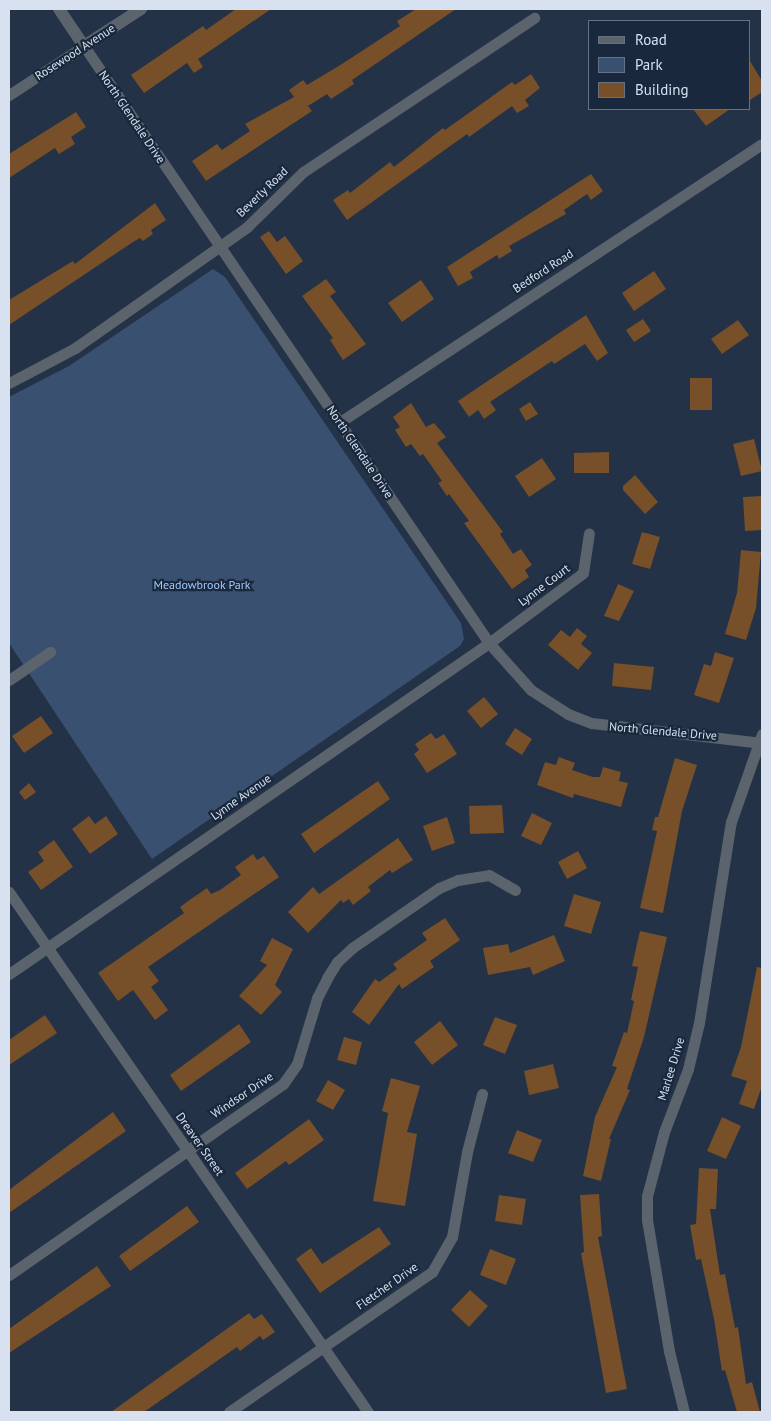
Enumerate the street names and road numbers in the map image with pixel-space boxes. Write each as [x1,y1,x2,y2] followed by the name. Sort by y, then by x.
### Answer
[32,21,118,83] street label: Rosewood Avenue
[96,68,168,166] street label: North Glendale Drive
[233,164,291,220] street label: Beverly Road
[510,246,576,296] street label: Bedford Road
[324,403,396,501] street label: North Glendale Drive
[515,561,573,609] street label: Lynne Court
[608,719,718,743] street label: North Glendale Drive
[208,771,274,823] street label: Lynne Avenue
[655,1036,687,1102] street label: Marlee Drive
[208,1069,276,1121] street label: Windsor Drive
[173,1110,227,1178] street label: Dreaver Street
[353,1259,421,1313] street label: Fletcher Drive

